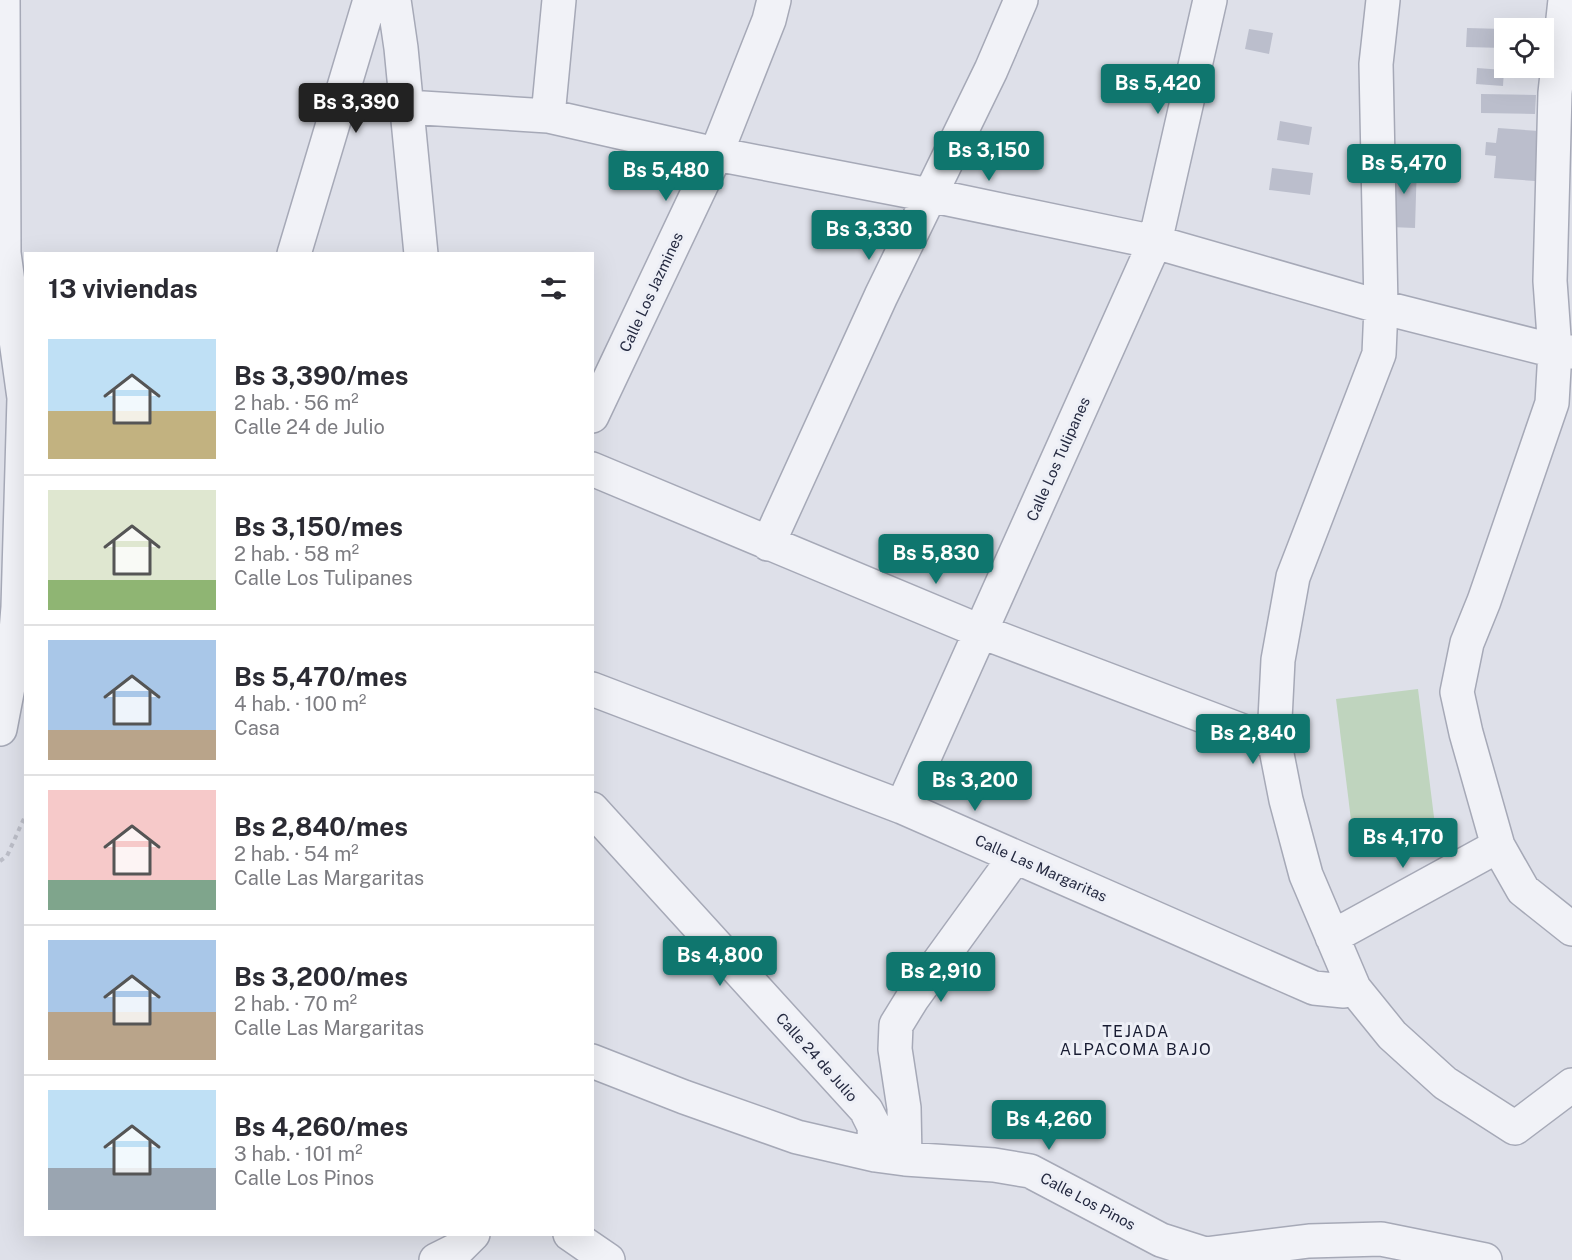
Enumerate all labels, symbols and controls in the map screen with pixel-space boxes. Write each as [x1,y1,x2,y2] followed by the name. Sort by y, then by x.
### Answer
[1494,18,1554,78] map controls
[1494,18,1554,78] button: locate
[1096,64,1220,115] pin: Bs 5,420
[1115,71,1201,95] text: Bs 5,420
[294,83,418,134] pin: Bs 3,390
[313,90,399,114] text: Bs 3,390
[927,131,1051,182] pin: Bs 3,150
[948,138,1030,162] text: Bs 3,150
[1342,144,1466,195] pin: Bs 5,470
[604,151,728,202] pin: Bs 5,480
[1361,151,1447,175] text: Bs 5,470
[623,158,709,182] text: Bs 5,480
[807,210,931,261] pin: Bs 3,330
[826,217,912,241] text: Bs 3,330
[616,230,686,354] street label: Calle Los Jazmines
[537,272,570,305] icon: filters
[48,273,198,304] text: 13 viviendas
[234,360,409,391] text: Bs 3,390/mes
[96,363,168,435] icon: home
[234,391,359,415] text: 2 hab. · 56 m²
[1023,394,1093,524] street label: Calle Los Tulipanes
[234,415,385,439] text: Calle 24 de Julio
[234,511,403,542] text: Bs 3,150/mes
[96,514,168,586] icon: home
[874,534,998,585] pin: Bs 5,830
[892,541,980,565] text: Bs 5,830
[234,542,359,566] text: 2 hab. · 58 m²
[234,566,413,590] text: Calle Los Tulipanes
[234,661,408,692] text: Bs 5,470/mes
[96,664,168,736] icon: home
[234,692,366,716] text: 4 hab. · 100 m²
[1191,714,1315,765] pin: Bs 2,840
[234,716,280,740] text: Casa
[1210,721,1296,745] text: Bs 2,840
[913,761,1037,812] pin: Bs 3,200
[932,768,1018,792] text: Bs 3,200
[234,811,408,842] text: Bs 2,840/mes
[96,814,168,886] icon: home
[1341,818,1465,869] pin: Bs 4,170
[1362,825,1444,849] text: Bs 4,170
[972,831,1110,905] street label: Calle Las Margaritas
[234,842,359,866] text: 2 hab. · 54 m²
[234,866,424,890] text: Calle Las Margaritas
[658,936,782,987] pin: Bs 4,800
[677,943,763,967] text: Bs 4,800
[879,952,1003,1003] pin: Bs 2,910
[900,959,982,983] text: Bs 2,910
[234,961,408,992] text: Bs 3,200/mes
[96,964,168,1036] icon: home
[234,992,357,1016] text: 2 hab. · 70 m²
[773,1009,861,1105] street label: Calle 24 de Julio
[234,1016,424,1040] text: Calle Las Margaritas
[1060,1022,1212,1059] district label: TEJADA ALPACOMA BAJO
[987,1100,1111,1151] pin: Bs 4,260
[1006,1107,1092,1131] text: Bs 4,260
[234,1111,408,1142] text: Bs 4,260/mes
[96,1114,168,1186] icon: home
[234,1142,363,1166] text: 3 hab. · 101 m²
[234,1166,374,1190] text: Calle Los Pinos
[1038,1169,1138,1233] street label: Calle Los Pinos

